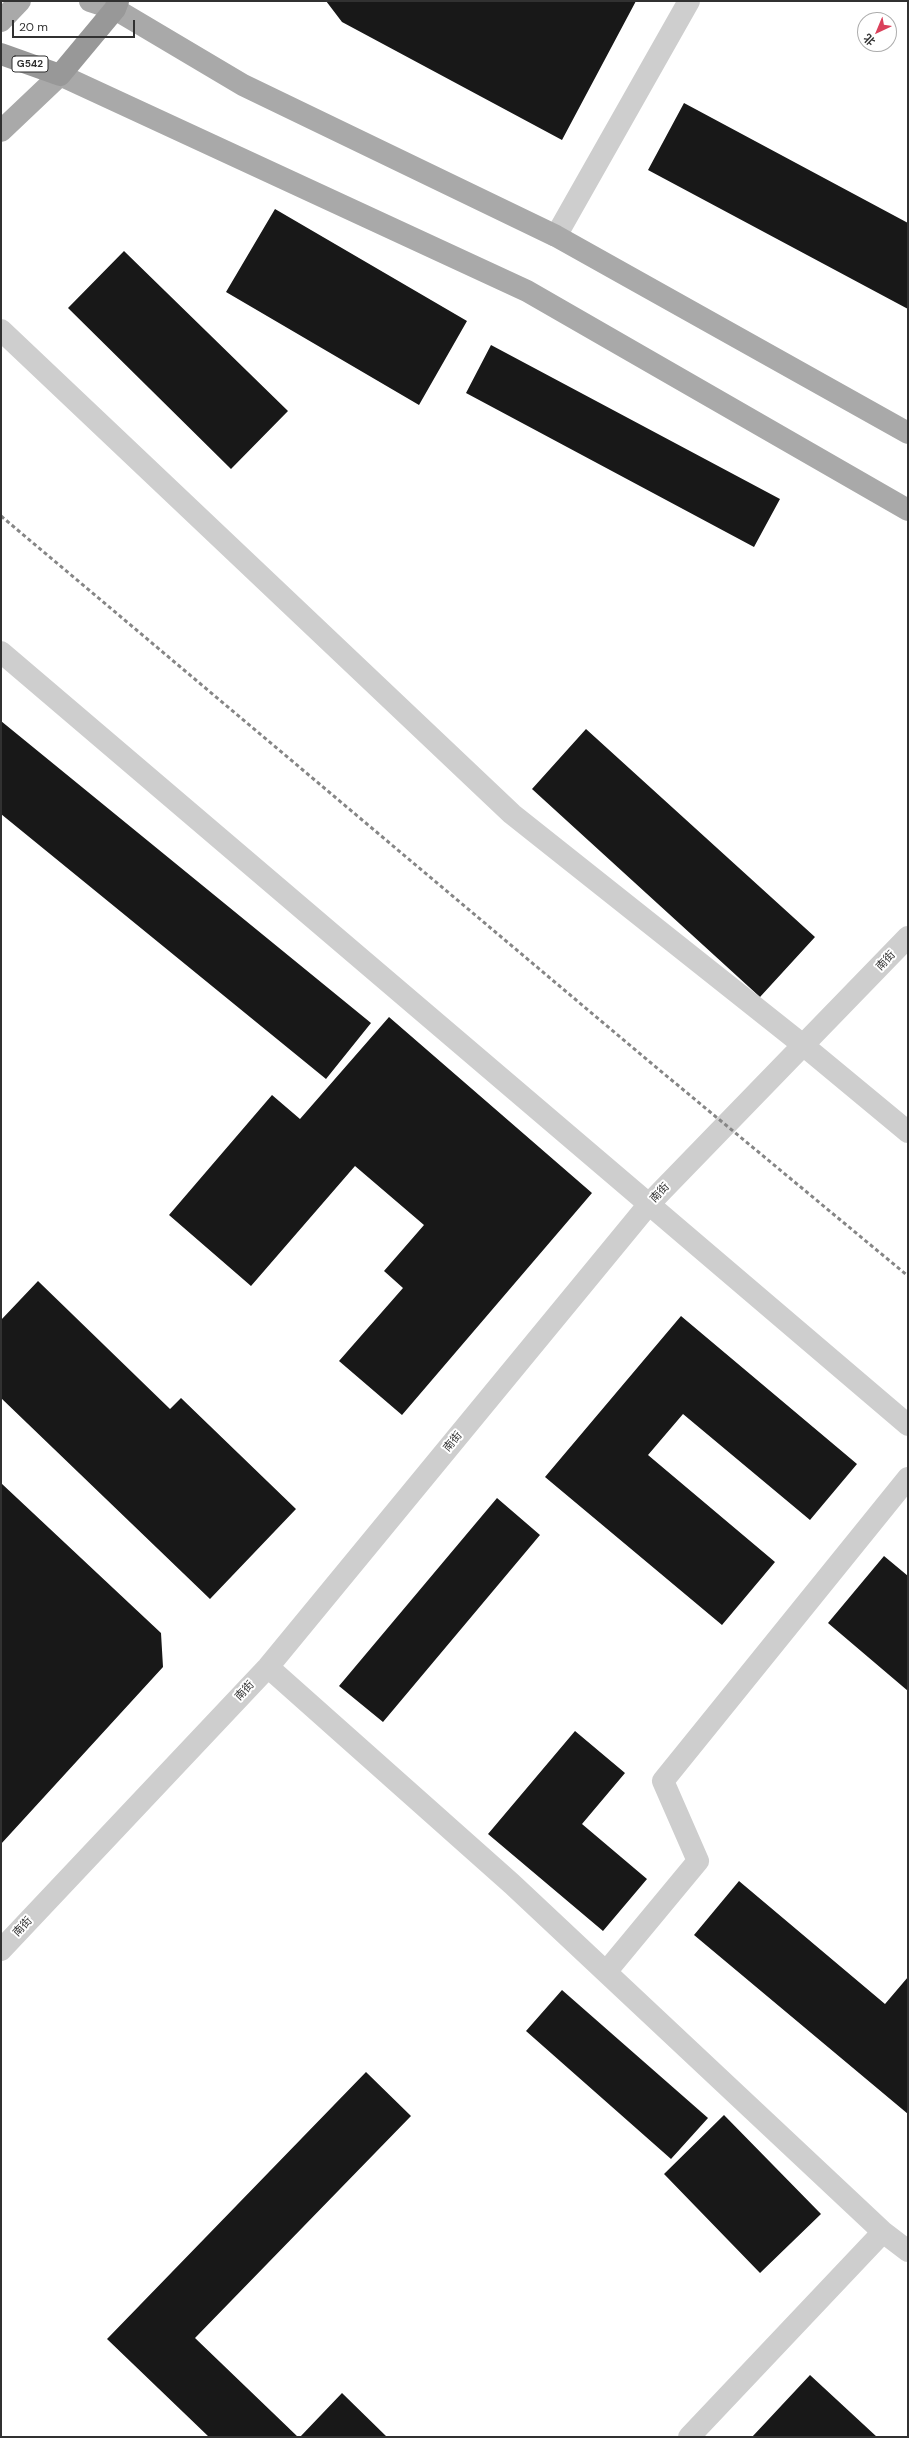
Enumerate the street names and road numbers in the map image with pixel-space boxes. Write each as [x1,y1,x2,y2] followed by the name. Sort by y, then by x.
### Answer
[12,56,48,72] road number: G542
[874,949,898,973] street label: 南街
[648,1181,672,1205] street label: 南街
[441,1429,465,1455] street label: 南街
[233,1678,257,1704] street label: 南街
[11,1914,35,1940] street label: 南街

